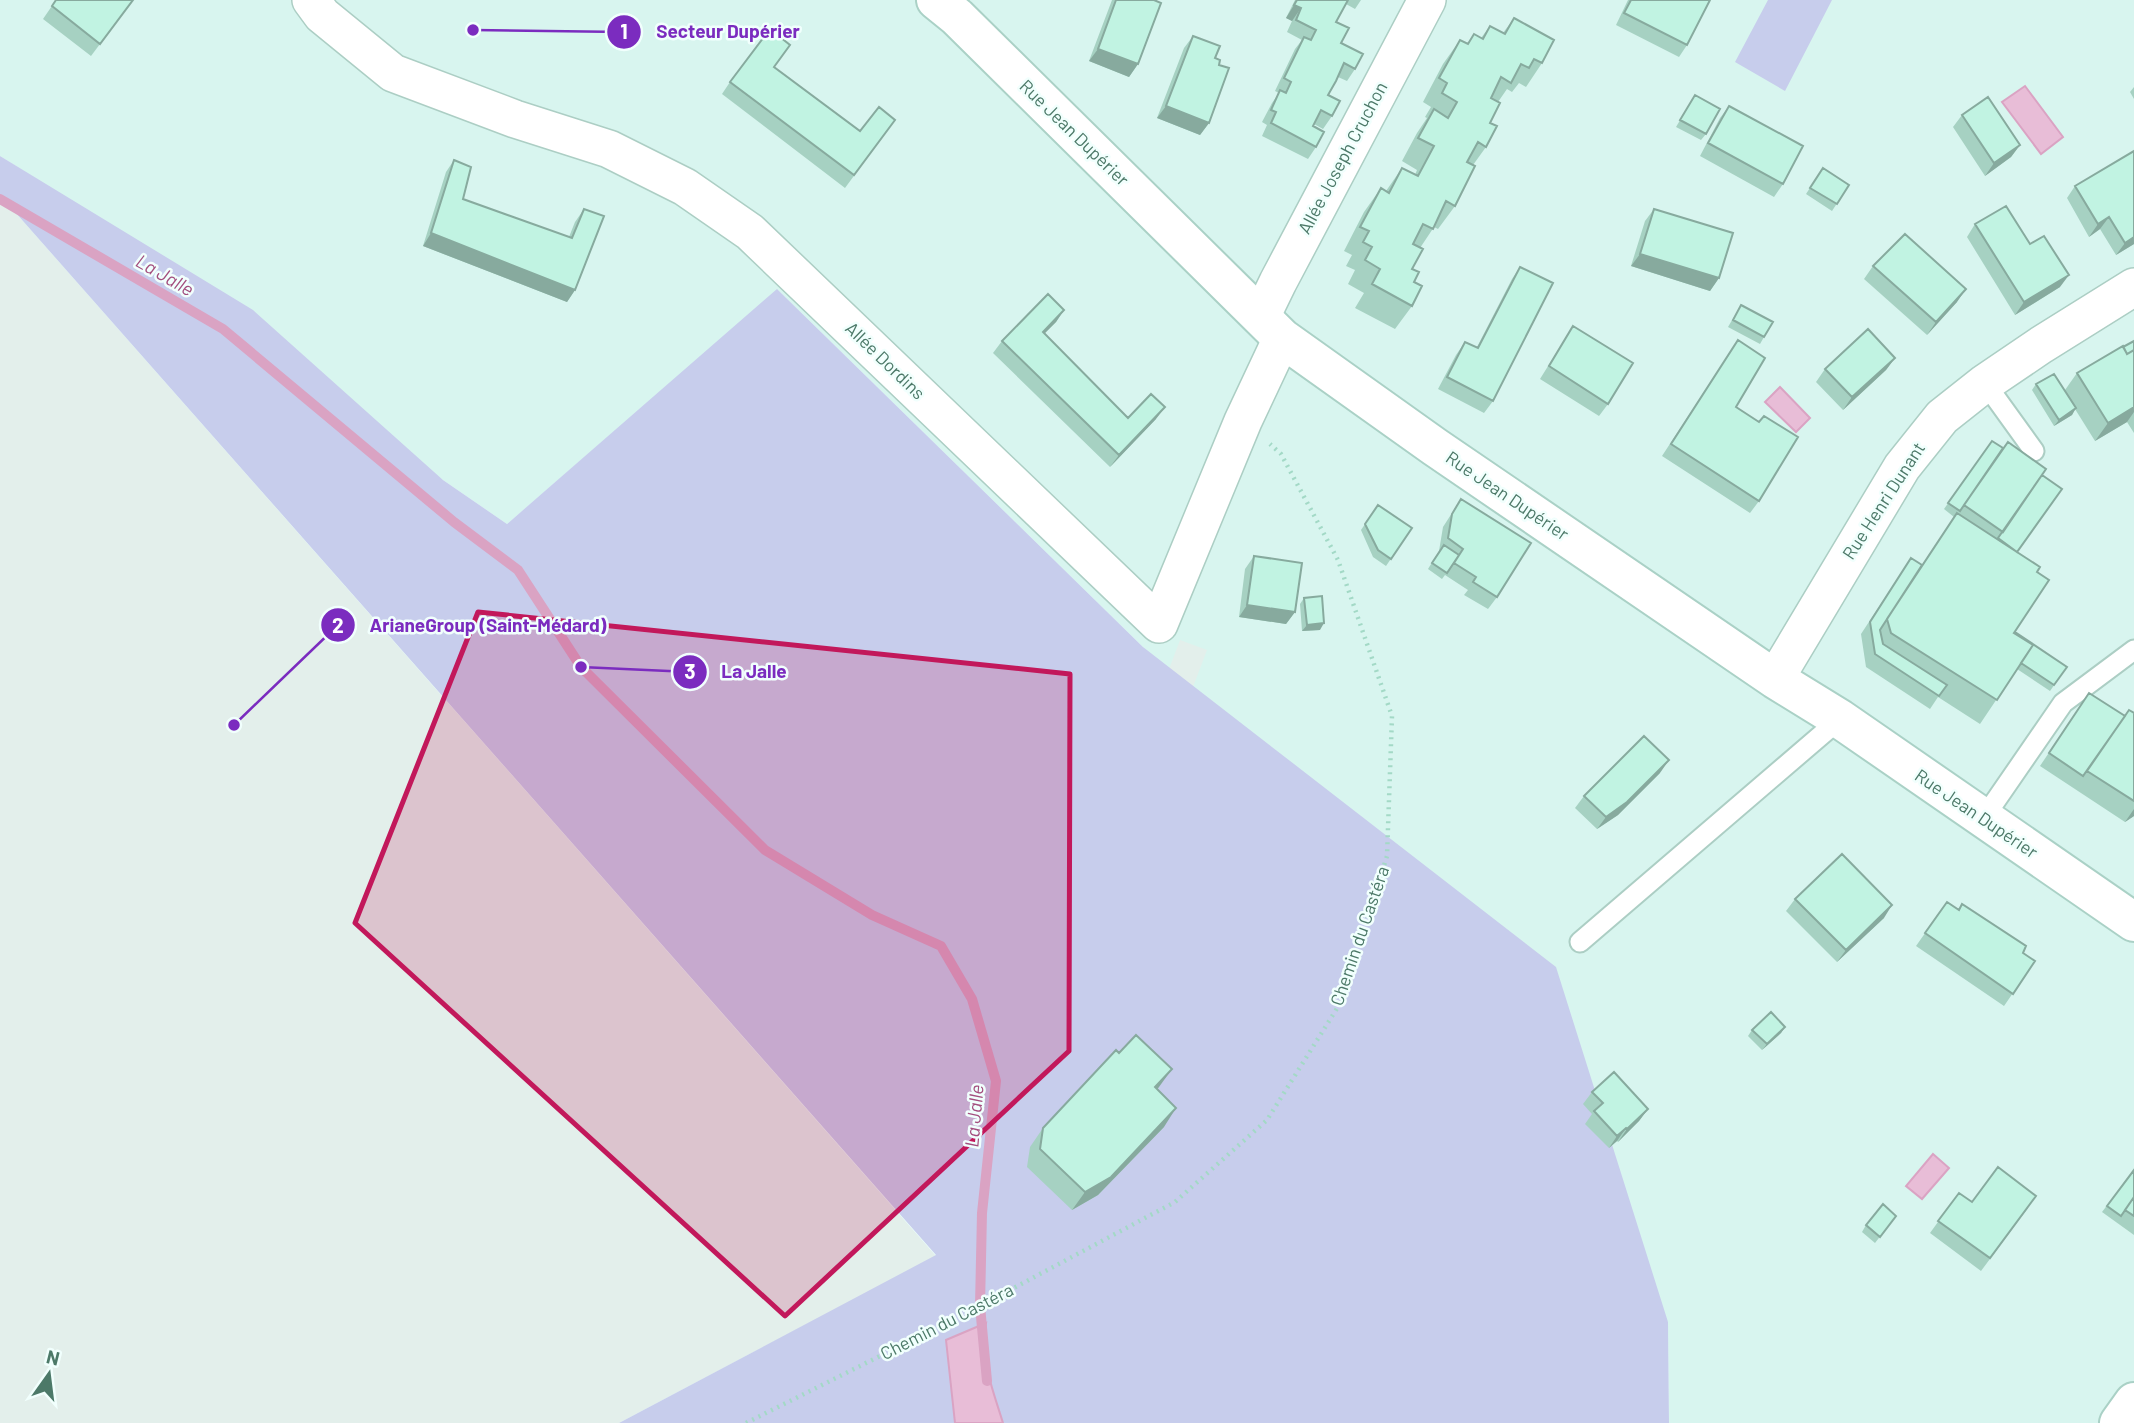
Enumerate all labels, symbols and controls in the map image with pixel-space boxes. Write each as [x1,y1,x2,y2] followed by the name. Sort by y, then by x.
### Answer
[607,12,813,52] callout: Secteur Dupérier
[620,18,628,43] text: 1
[656,19,801,42] text: Secteur Dupérier
[1015,75,1134,190] street label: Rue Jean Dupérier
[1293,78,1392,237] street label: Allée Joseph Cruchon
[132,249,199,300] water label: La Jalle
[841,317,930,404] street label: Allée Dordins
[1837,438,1929,563] street label: Rue Henri Dunant
[1442,446,1574,545] street label: Rue Jean Dupérier
[320,605,620,645] callout: ArianeGroup (Saint-Médard)
[332,612,344,637] text: 2
[370,613,607,636] text: ArianeGroup (Saint-Médard)
[672,652,801,692] callout: La Jalle
[684,658,696,683] text: 3
[721,659,787,682] text: La Jalle
[1911,764,2043,863] street label: Rue Jean Dupérier
[1325,863,1393,1008] street label: Chemin du Castéra
[959,1083,988,1148] water label: La Jalle
[876,1278,1017,1364] street label: Chemin du Castéra
[14,1339,84,1409] north arrow
[44,1344,62,1370] text: N

